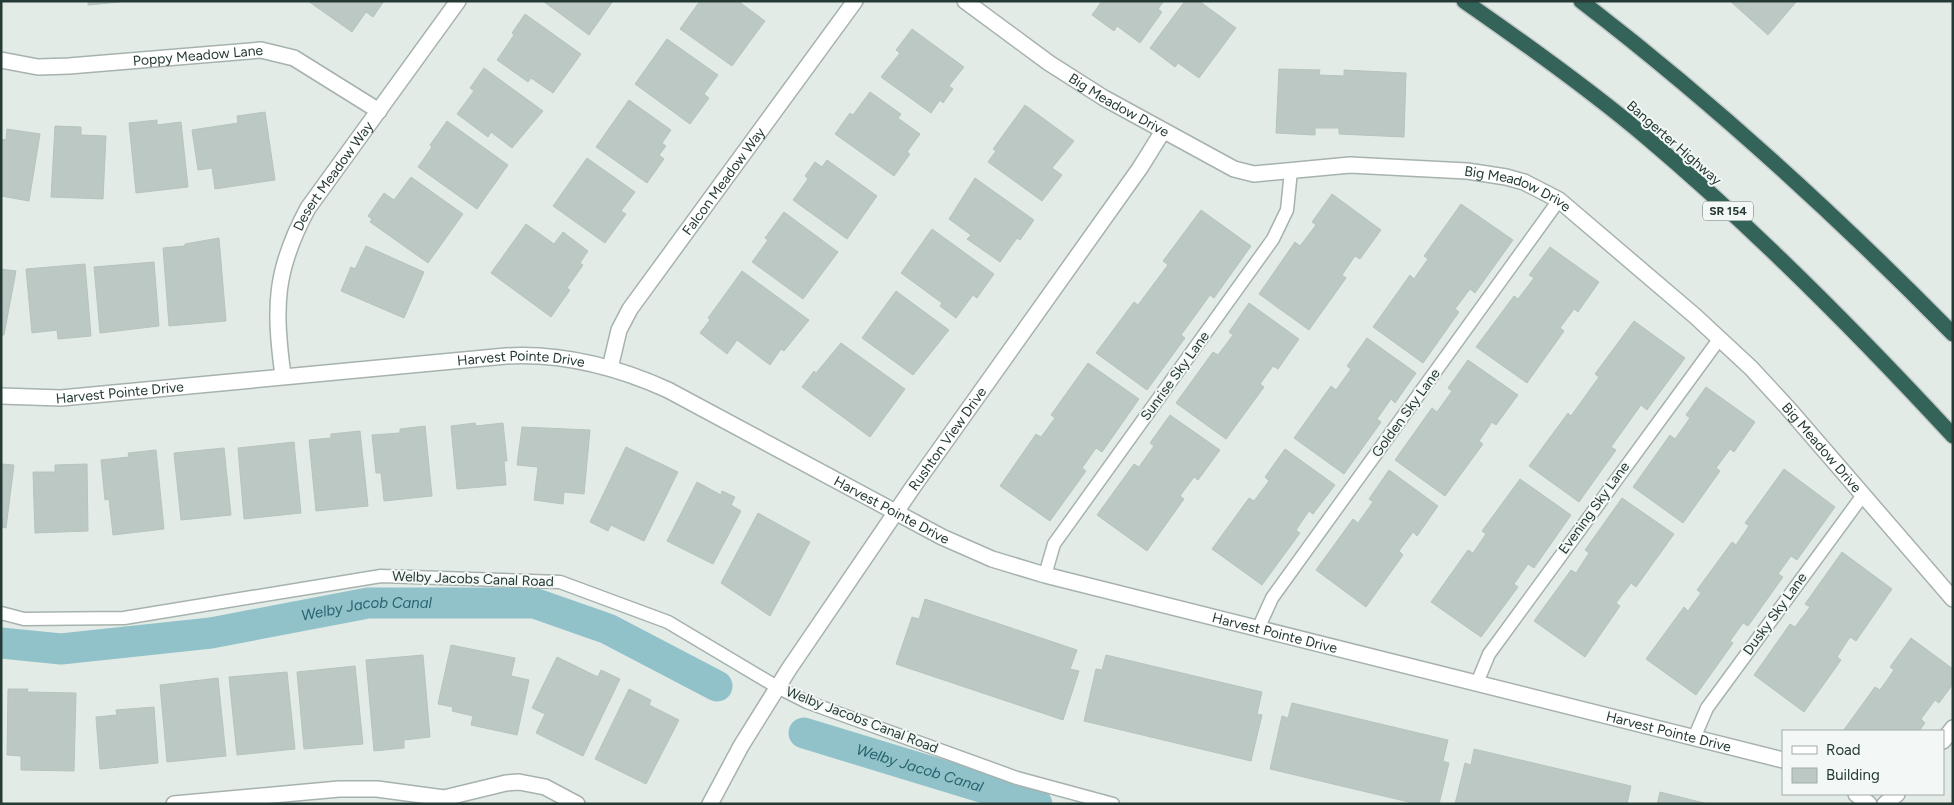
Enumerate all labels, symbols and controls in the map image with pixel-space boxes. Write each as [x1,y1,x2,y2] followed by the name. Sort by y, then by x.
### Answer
[132,41,264,69] street label: Poppy Meadow Lane
[1066,69,1172,141] street label: Big Meadow Drive
[1623,97,1725,189] street label: Bangerter Highway
[289,117,377,234] street label: Desert Meadow Way
[678,123,769,238] street label: Falcon Meadow Way
[1463,162,1575,215] street label: Big Meadow Drive
[1703,202,1753,220] road number: SR 154
[1137,328,1213,424] street label: Sunrise Sky Lane
[456,347,587,371] street label: Harvest Pointe Drive
[1368,365,1444,460] street label: Golden Sky Lane
[55,378,185,407] street label: Harvest Pointe Drive
[905,383,990,494] street label: Rushton View Drive
[1778,399,1866,496] street label: Big Meadow Drive
[1555,458,1633,557] street label: Evening Sky Lane
[831,472,952,548] street label: Harvest Pointe Drive
[392,568,554,590] street label: Welby Jacobs Canal Road
[1739,569,1811,659] street label: Dusky Sky Lane
[300,594,433,625] water label: Welby Jacob Canal
[1211,609,1340,657] street label: Harvest Pointe Drive
[784,683,940,757] street label: Welby Jacobs Canal Road
[1604,707,1733,755] street label: Harvest Pointe Drive
[1782,730,1944,795] legend
[854,740,986,796] water label: Welby Jacob Canal
[1826,741,1861,759] text: Road
[1826,766,1880,784] text: Building

